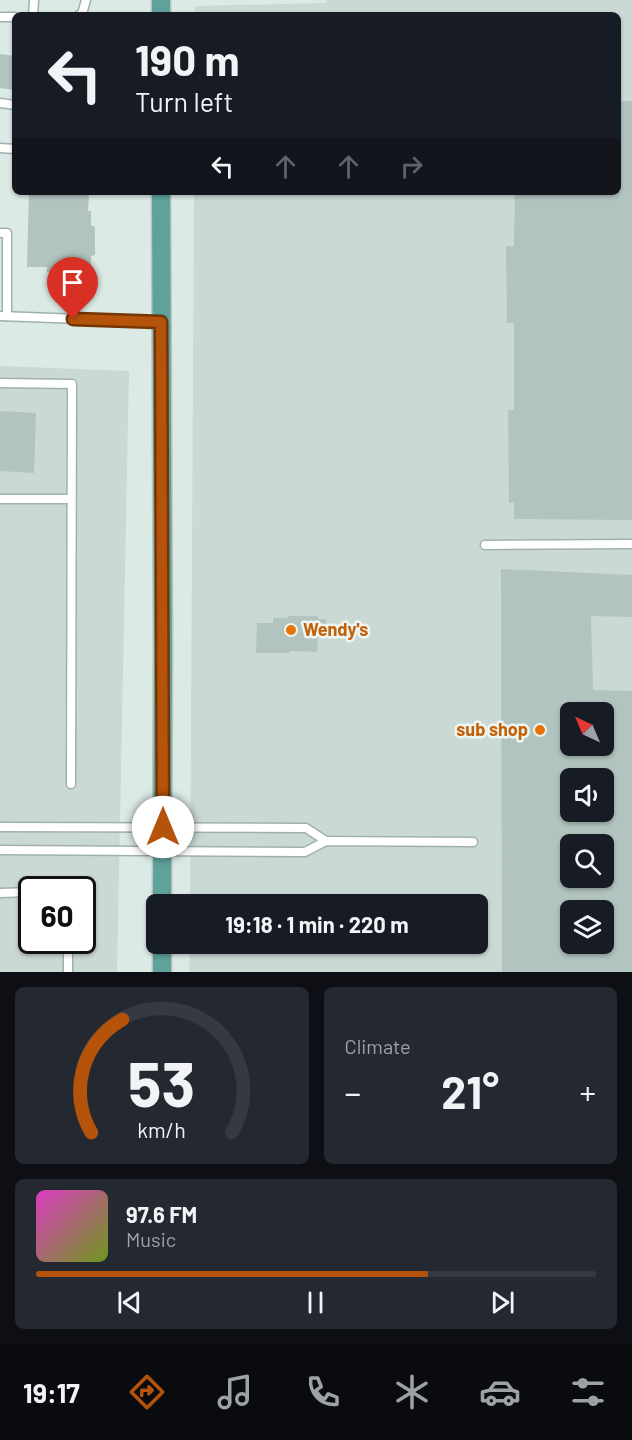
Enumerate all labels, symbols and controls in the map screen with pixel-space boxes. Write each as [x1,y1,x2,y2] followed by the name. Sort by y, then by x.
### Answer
[135,34,240,84] text: 190 m
[36,36,114,114] icon: left
[135,85,233,117] text: Turn left
[206,150,239,183] icon: left
[269,150,302,183] icon: ahead
[332,150,365,183] icon: ahead
[395,150,428,183] icon: right
[47,257,98,319] pin
[56,266,89,299] icon: arrive
[303,618,368,640] place label: Wendy's
[284,623,298,637] marker: Wendy's
[560,702,614,756] north arrow
[560,702,614,954] map controls
[456,718,528,740] place label: sub shop
[533,723,547,737] marker: sub shop
[560,768,614,822] button: sound
[131,795,195,859] position arrow
[560,834,614,888] button: search
[18,876,96,954] speed limit sign: 60
[560,900,614,954] button: layers
[225,911,409,937] text: 19:18 · 1 min · 220 m
[345,1034,411,1058] text: Climate
[128,1045,195,1119] text: 53
[441,1064,499,1118] text: 21°
[345,1072,361,1112] text: −
[580,1072,596,1112] text: +
[137,1117,186,1142] text: km/h
[126,1201,197,1227] text: 97.6 FM
[126,1227,176,1251] text: Music
[113,1286,146,1319] icon: previous
[299,1286,332,1319] icon: pause
[486,1286,519,1319] icon: next
[126,1371,168,1413] icon: directions
[214,1371,256,1413] icon: music
[302,1371,344,1413] icon: phone
[391,1371,433,1413] icon: climate
[479,1371,521,1413] icon: car
[567,1371,609,1413] icon: filters
[23,1376,80,1408] text: 19:17

